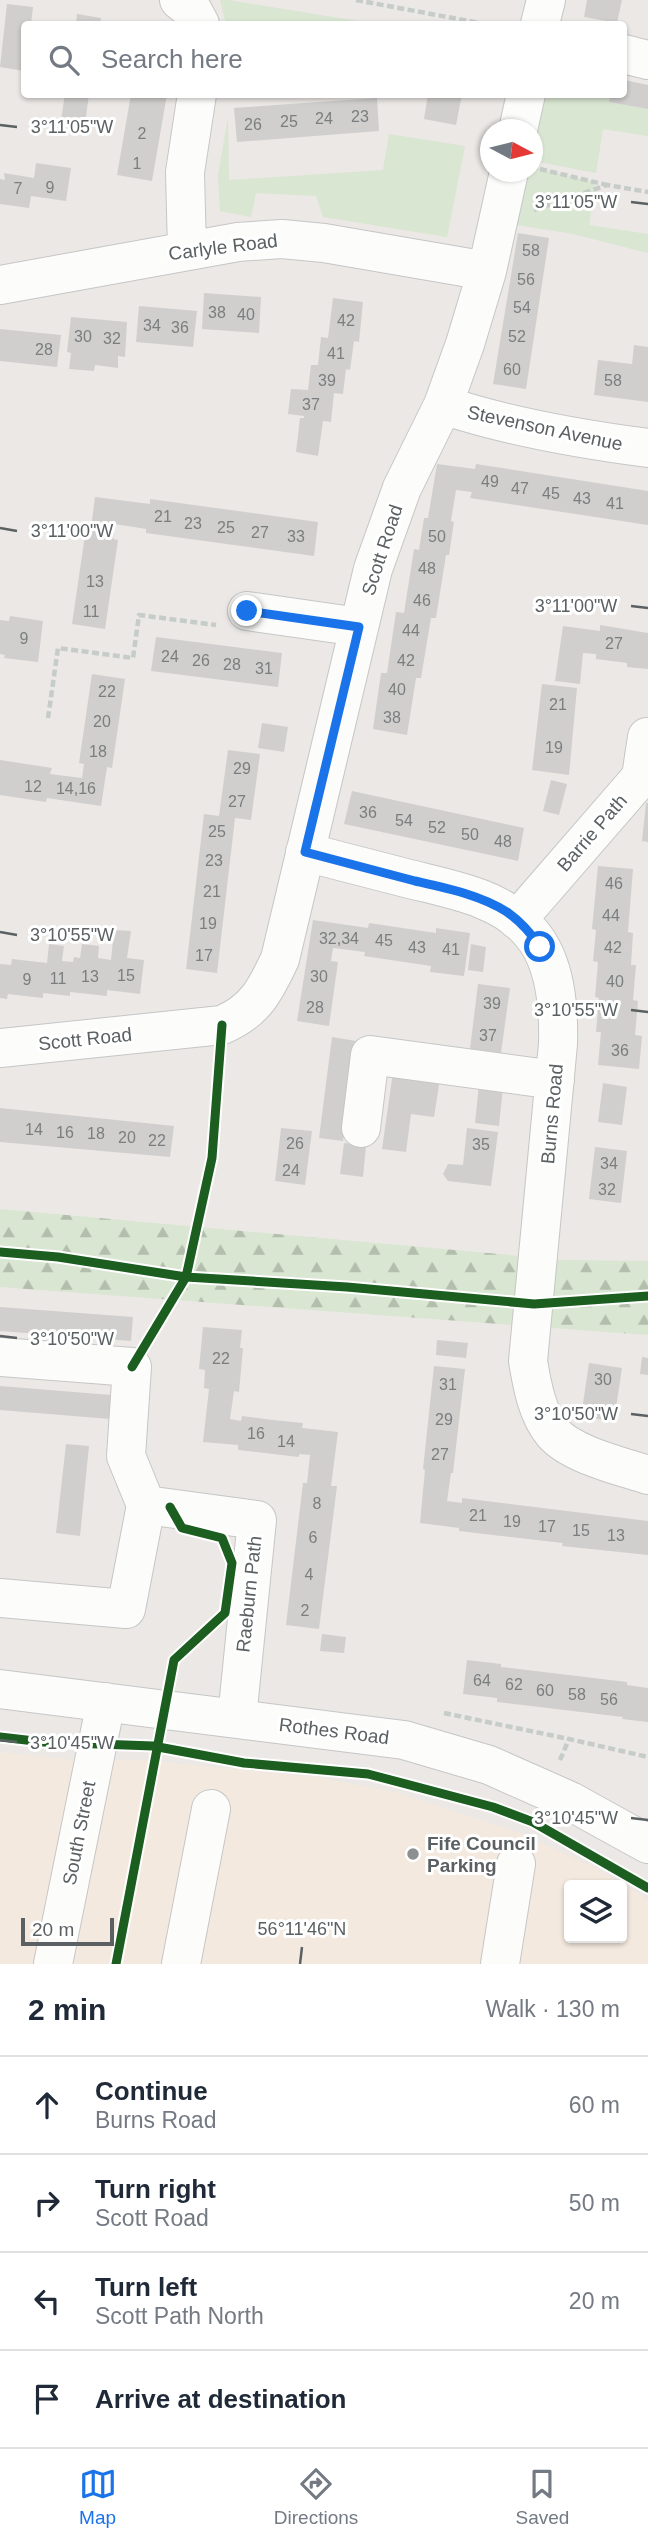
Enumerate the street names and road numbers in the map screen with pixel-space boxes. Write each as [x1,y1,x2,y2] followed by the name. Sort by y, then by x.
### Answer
[167,230,279,264] street label: Carlyle Road
[465,401,625,455] street label: Stevenson Avenue
[357,502,407,598] street label: Scott Road
[553,790,631,876] street label: Barrie Path
[37,1024,133,1054] street label: Scott Road
[537,1063,567,1165] street label: Burns Road
[232,1535,266,1653] street label: Raeburn Path
[278,1714,390,1748] street label: Rothes Road
[59,1778,100,1887] street label: South Street

